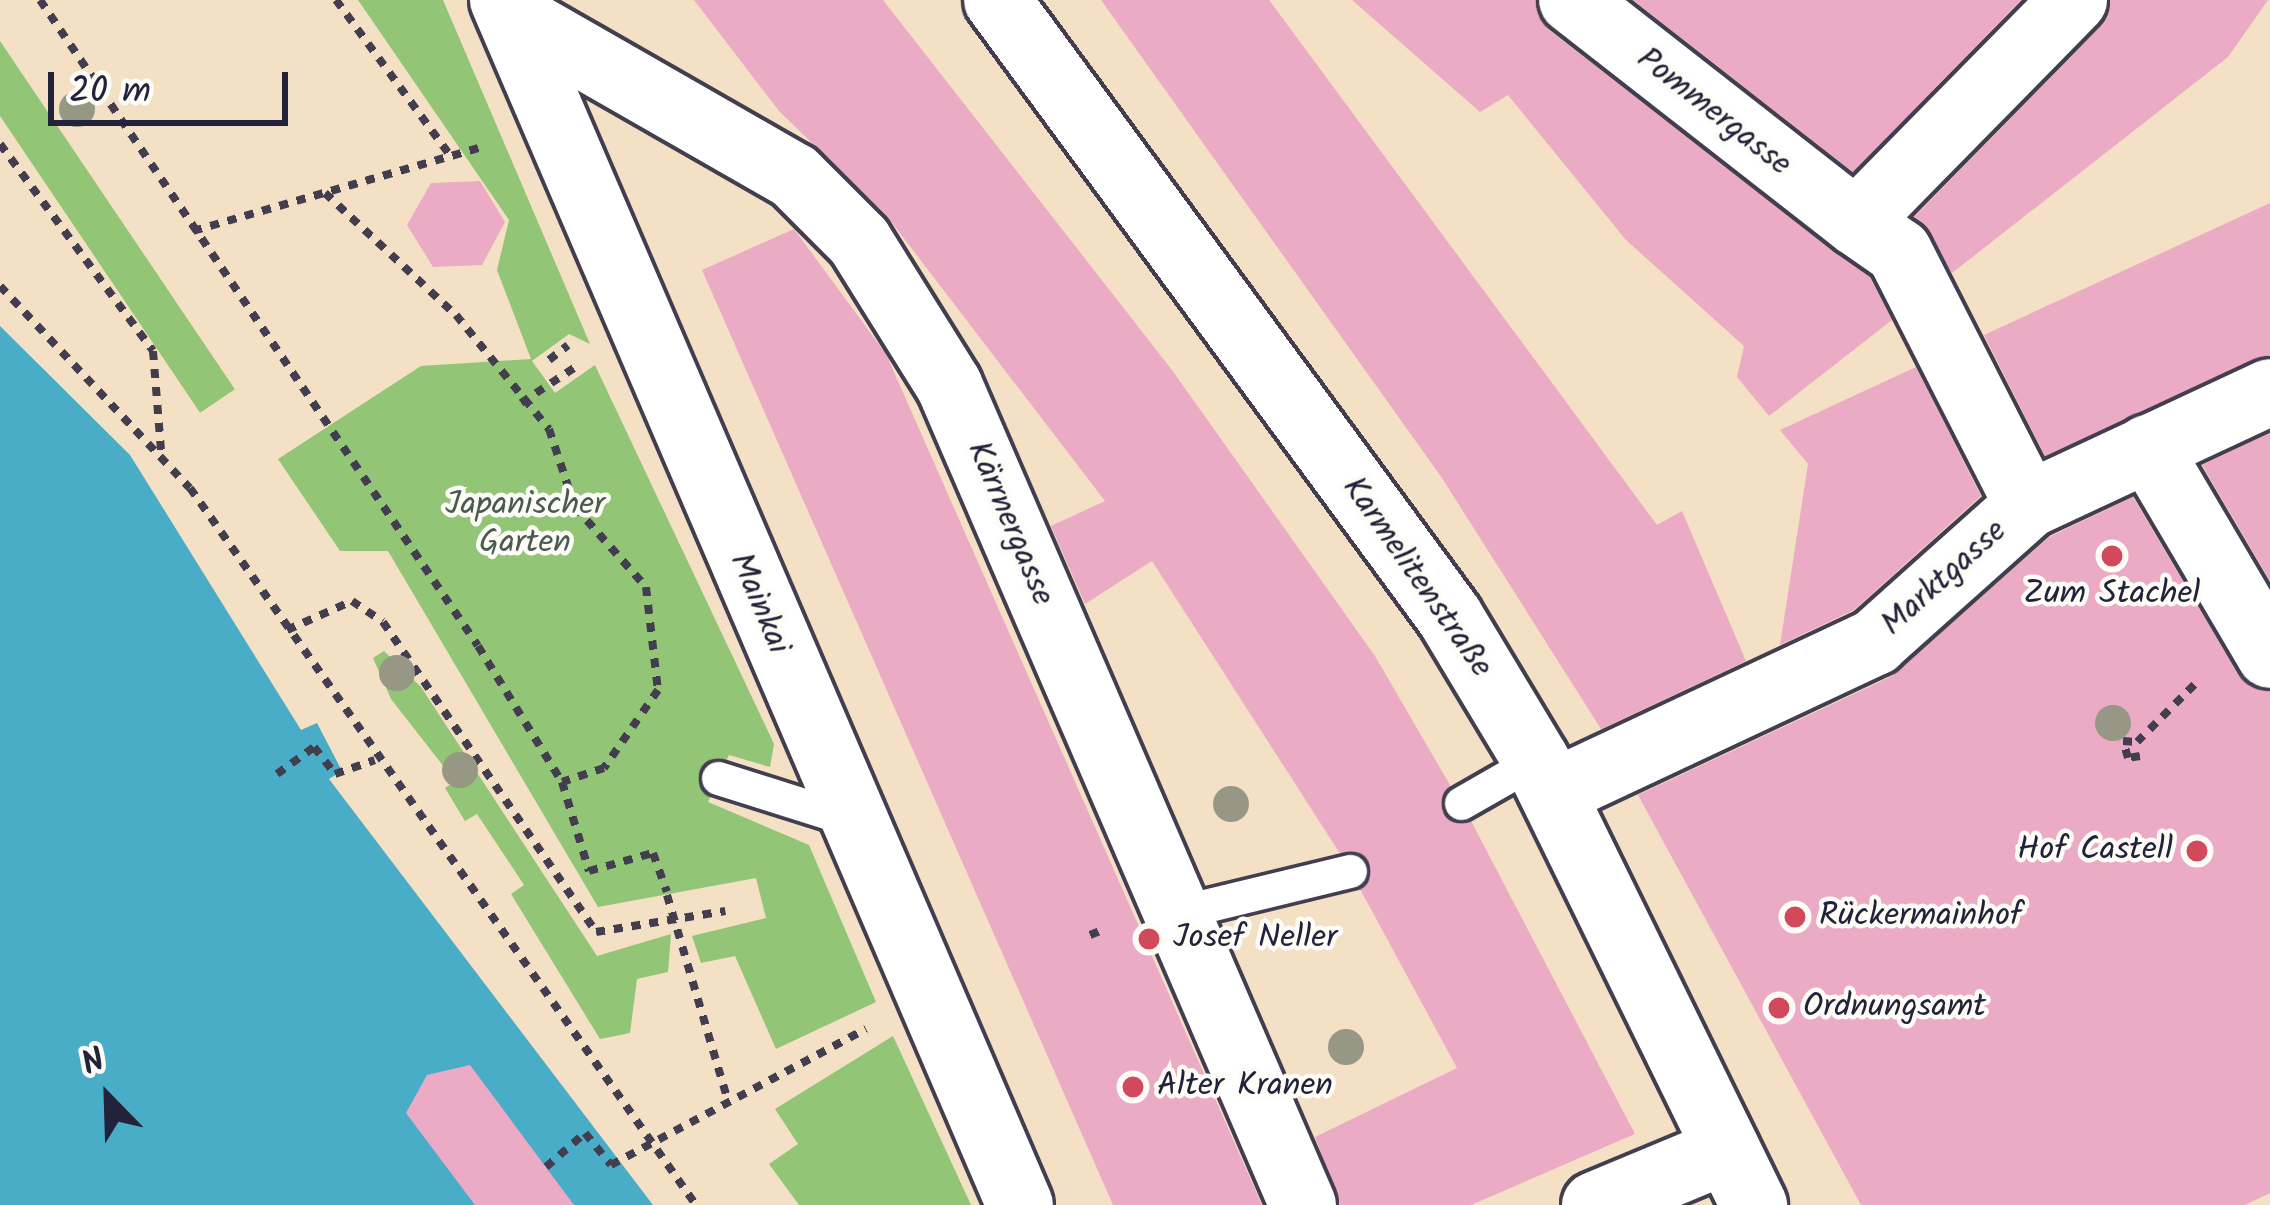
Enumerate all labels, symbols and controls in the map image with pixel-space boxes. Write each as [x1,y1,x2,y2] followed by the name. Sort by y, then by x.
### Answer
[1628,40,1798,186] street label: Pommergasse
[54,48,294,122] scale bar
[69,64,151,121] text: 20 m
[957,436,1061,612] street label: Kärrnergasse
[1332,470,1500,686] street label: Karmelitenstraße
[445,486,605,564] park label: Japanischer Garten
[1874,512,2016,646] street label: Marktgasse
[2099,543,2125,569] marker: Zum Stachel
[719,548,797,660] street label: Mainkai
[2024,575,2200,615] place label: Zum Stachel
[2017,831,2173,871] place label: Hof Castell
[2184,838,2210,864] marker: Hof Castell
[1819,897,2022,937] place label: Rückermainhof
[1782,904,1808,930] marker: Rückermainhof
[1173,919,1337,959] place label: Josef Neller
[1136,926,1162,952] marker: Josef Neller
[1803,988,1986,1028] place label: Ordnungsamt
[1766,995,1792,1021] marker: Ordnungsamt
[74,1035,114,1092] text: N
[48,1037,168,1157] north arrow
[1157,1067,1333,1107] place label: Alter Kranen
[1120,1074,1146,1100] marker: Alter Kranen

